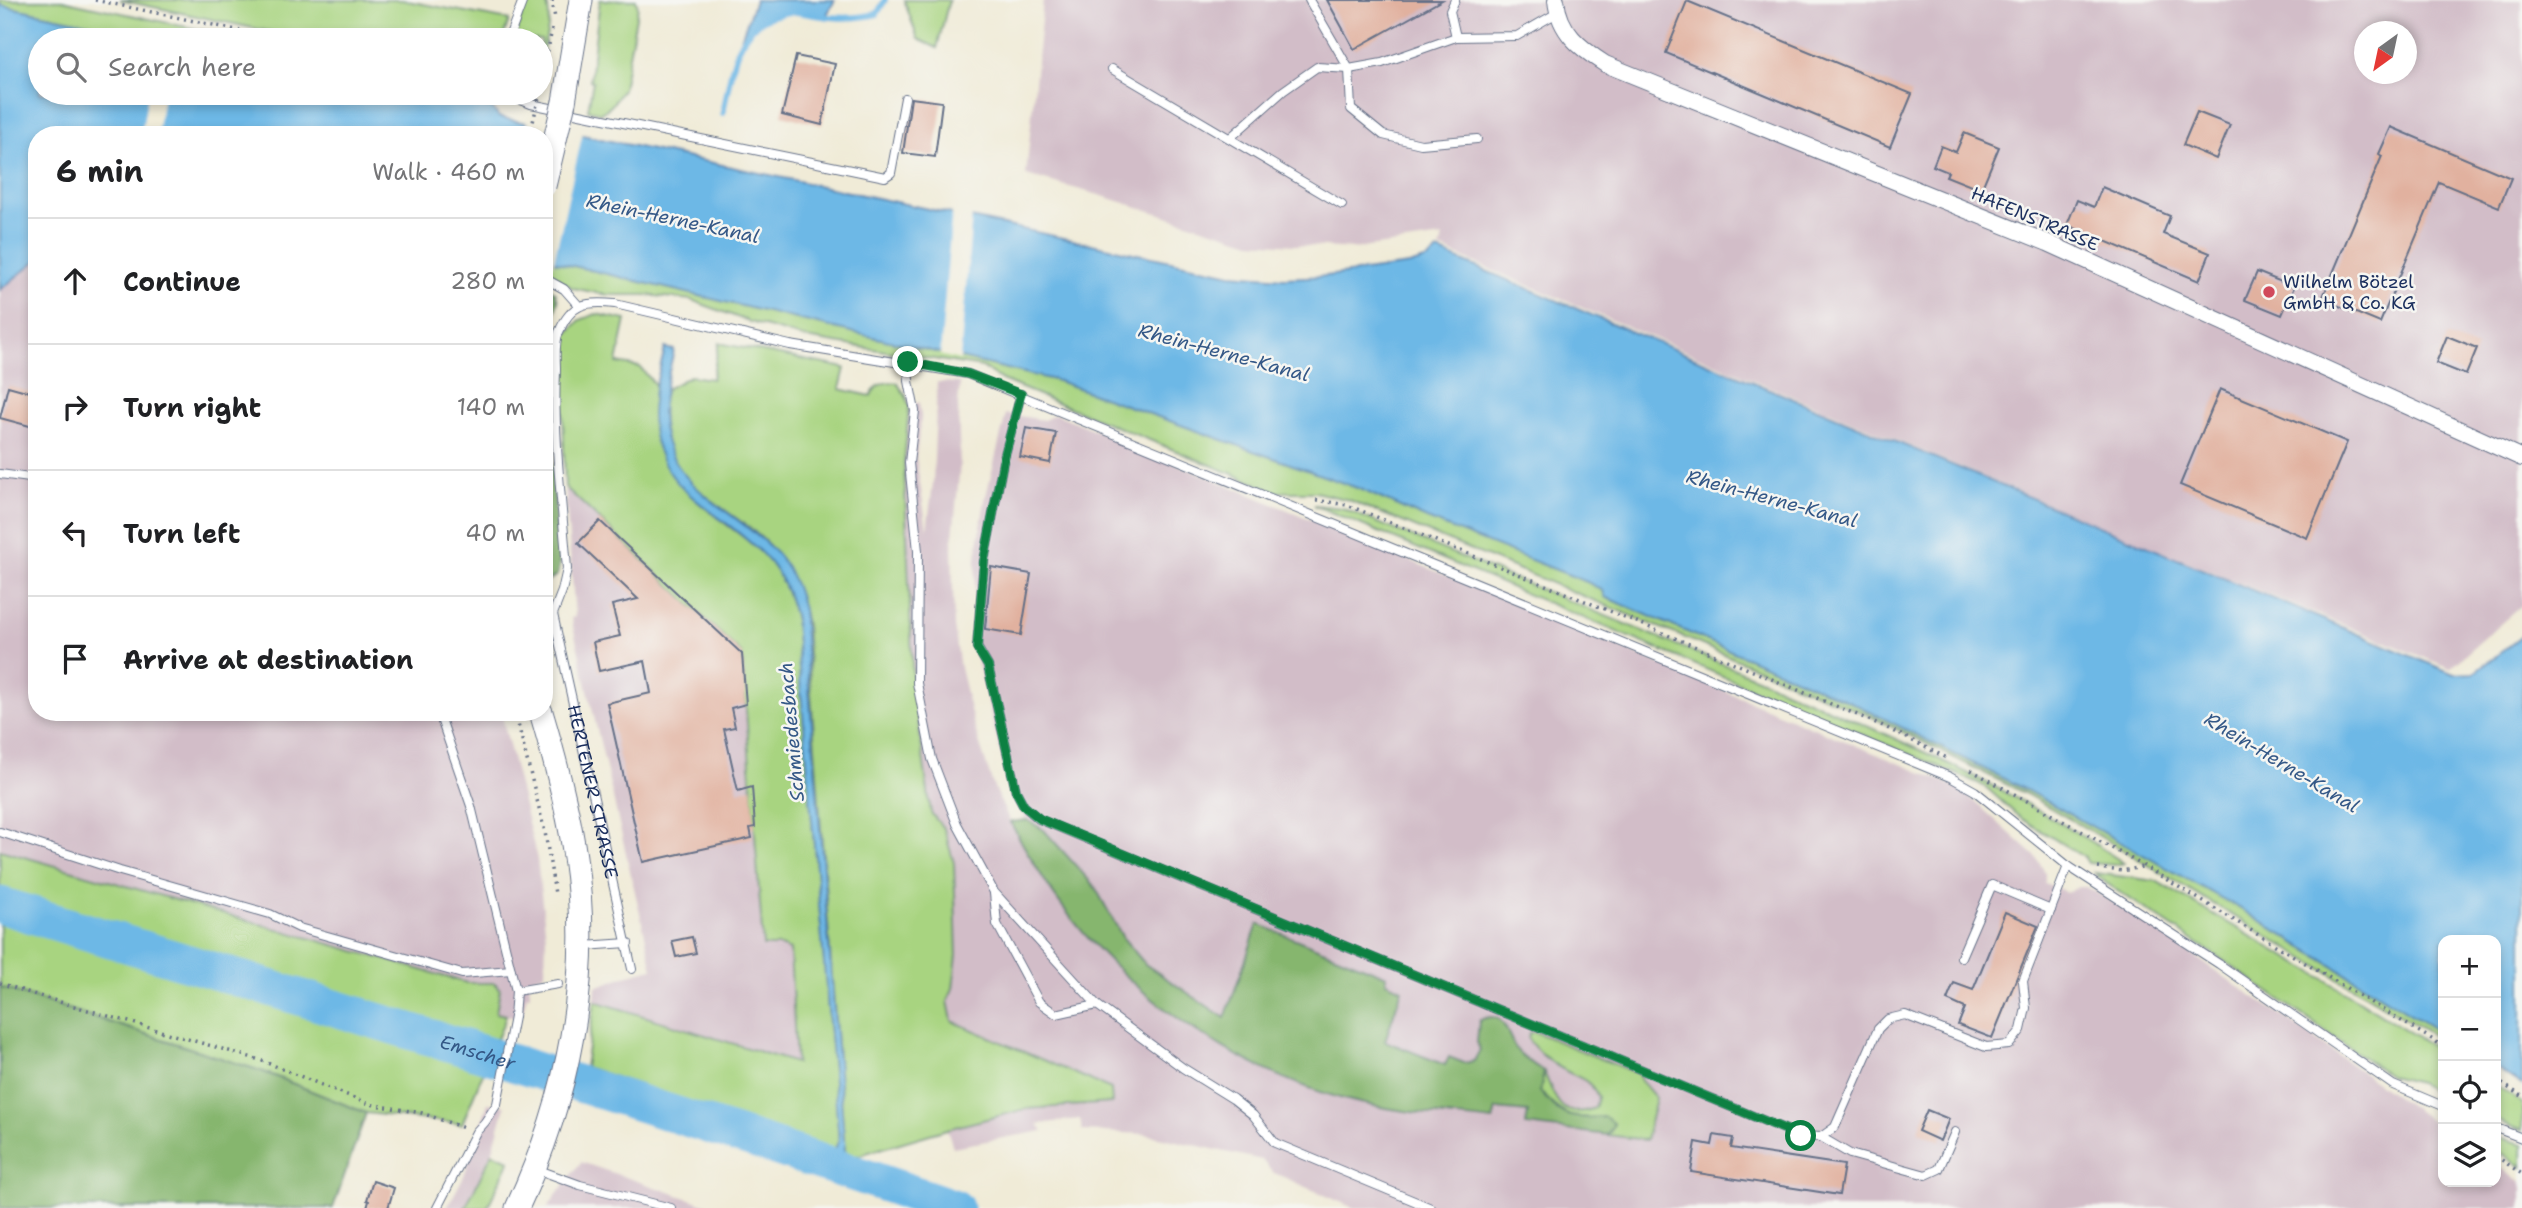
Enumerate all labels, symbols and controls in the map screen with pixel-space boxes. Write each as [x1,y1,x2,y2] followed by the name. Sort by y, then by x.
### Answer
[2354,21,2417,84] north arrow
[28,28,553,105] search box
[52,48,90,86] icon: search
[108,49,257,84] text: Search here
[56,151,143,192] text: 6 min
[372,157,525,187] text: Walk · 460 m
[1967,181,2103,257] street label: HAFENSTRASSE
[584,188,762,249] water label: Rhein-Herne-Kanal
[56,262,94,300] icon: ahead
[123,264,241,299] text: Continue
[450,266,525,296] text: 280 m
[2283,270,2416,315] place label: Wilhelm Bötzel GmbH & Co. KG
[2261,284,2277,300] marker: Wilhelm Bötzel GmbH & Co. KG
[1136,318,1312,387] water label: Rhein-Herne-Kanal
[892,346,923,377] route end
[56,388,94,426] icon: right
[123,390,261,425] text: Turn right
[457,392,525,422] text: 140 m
[1684,464,1860,533] water label: Rhein-Herne-Kanal
[56,514,94,552] icon: left
[123,516,240,551] text: Turn left
[465,518,525,548] text: 40 m
[56,640,94,678] icon: arrive
[123,642,413,677] text: Arrive at destination
[773,661,810,803] water label: Schmiedesbach
[562,702,624,881] street label: HERTENER STRASSE
[2200,706,2364,819] water label: Rhein-Herne-Kanal
[2438,935,2501,1187] map controls
[2438,935,2501,998] button: +
[2438,998,2501,1061] button: −
[437,1029,520,1076] water label: Emscher
[2438,1061,2501,1124] button: locate
[1785,1120,1816,1151] route start
[2438,1124,2501,1187] button: layers

